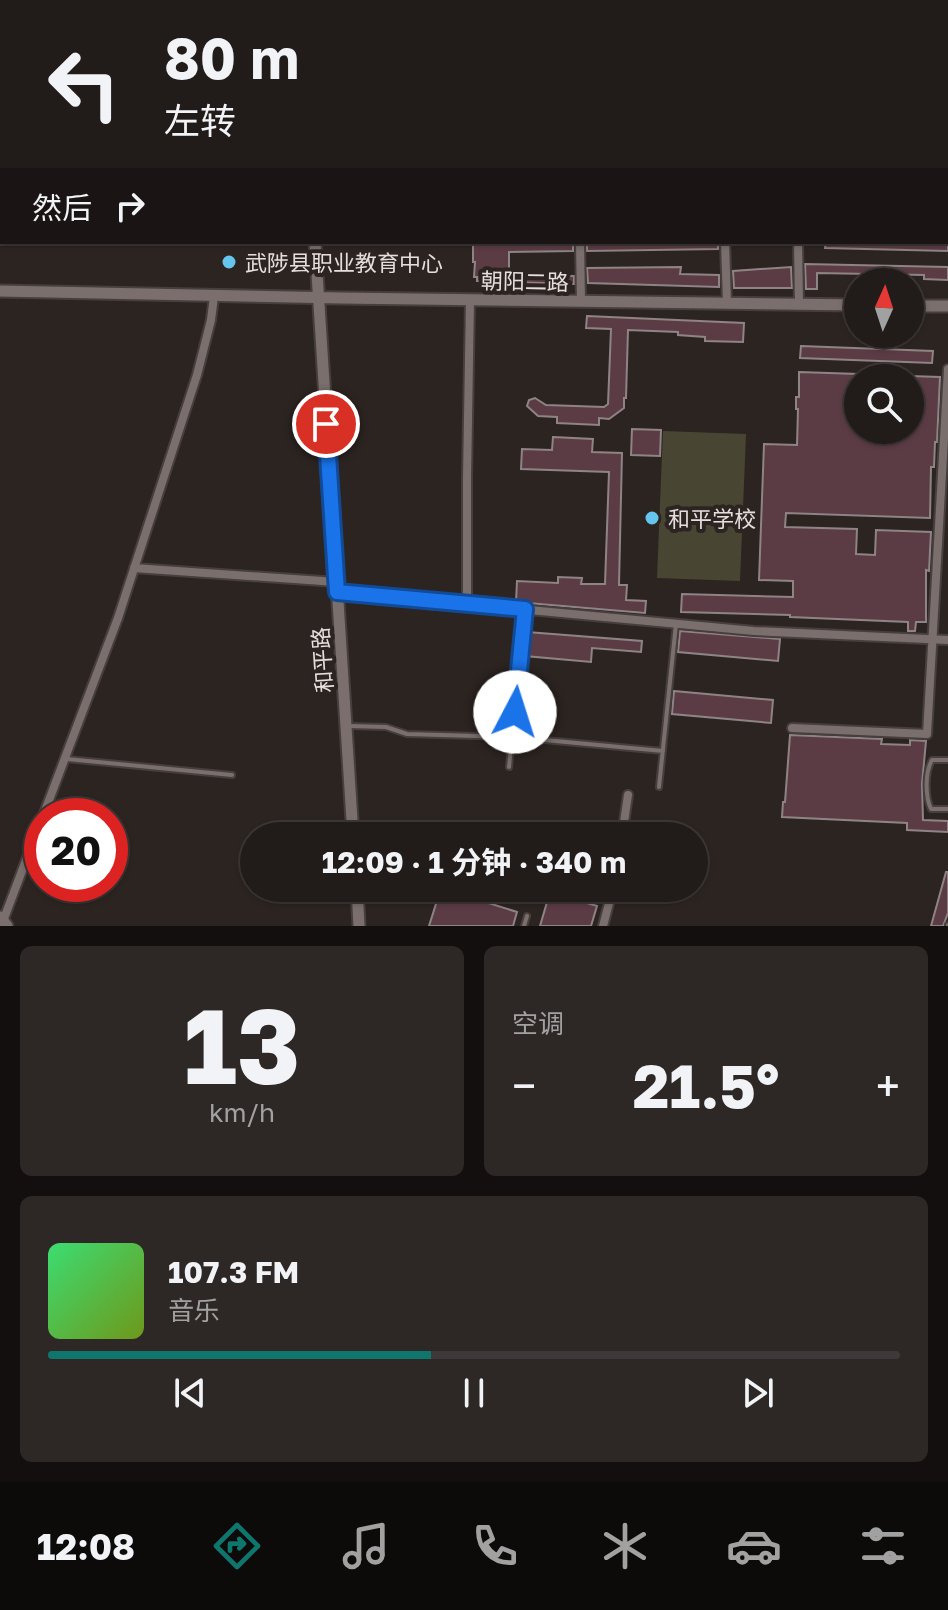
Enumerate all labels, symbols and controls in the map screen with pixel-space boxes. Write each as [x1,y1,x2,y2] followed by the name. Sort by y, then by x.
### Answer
[164,24,299,91] text: 80 m
[32,32,136,136] icon: left
[164,99,236,142] text: 左转
[108,184,152,228] icon: right
[32,190,92,226] text: 然后
[245,249,443,276] place label: 武陟县职业教育中心
[220,253,238,271] marker: 武陟县职业教育中心
[481,267,569,295] street label: 朝阳二路
[844,268,924,348] north arrow
[844,268,924,444] map controls
[844,364,924,444] button: search
[292,390,360,458] pin
[304,402,348,446] icon: arrive
[668,505,756,532] place label: 和平学校
[643,509,661,527] marker: 和平学校
[306,626,338,694] street label: 和平路
[473,670,557,754] position arrow
[24,798,128,902] speed limit sign: 20
[322,844,626,880] text: 12:09 · 1 分钟 · 340 m
[183,982,301,1107] text: 13
[512,1008,564,1039] text: 空调
[633,1049,779,1121] text: 21.5°
[512,1059,536,1112] text: −
[876,1059,900,1112] text: +
[209,1097,275,1128] text: km/h
[168,1254,299,1290] text: 107.3 FM
[168,1295,220,1326] text: 音乐
[168,1371,212,1415] icon: previous
[452,1371,496,1415] icon: pause
[736,1371,780,1415] icon: next
[209,1518,265,1574] icon: directions
[338,1518,394,1574] icon: music
[467,1518,523,1574] icon: phone
[597,1518,653,1574] icon: climate
[726,1518,782,1574] icon: car
[855,1518,911,1574] icon: filters
[37,1525,135,1568] text: 12:08

